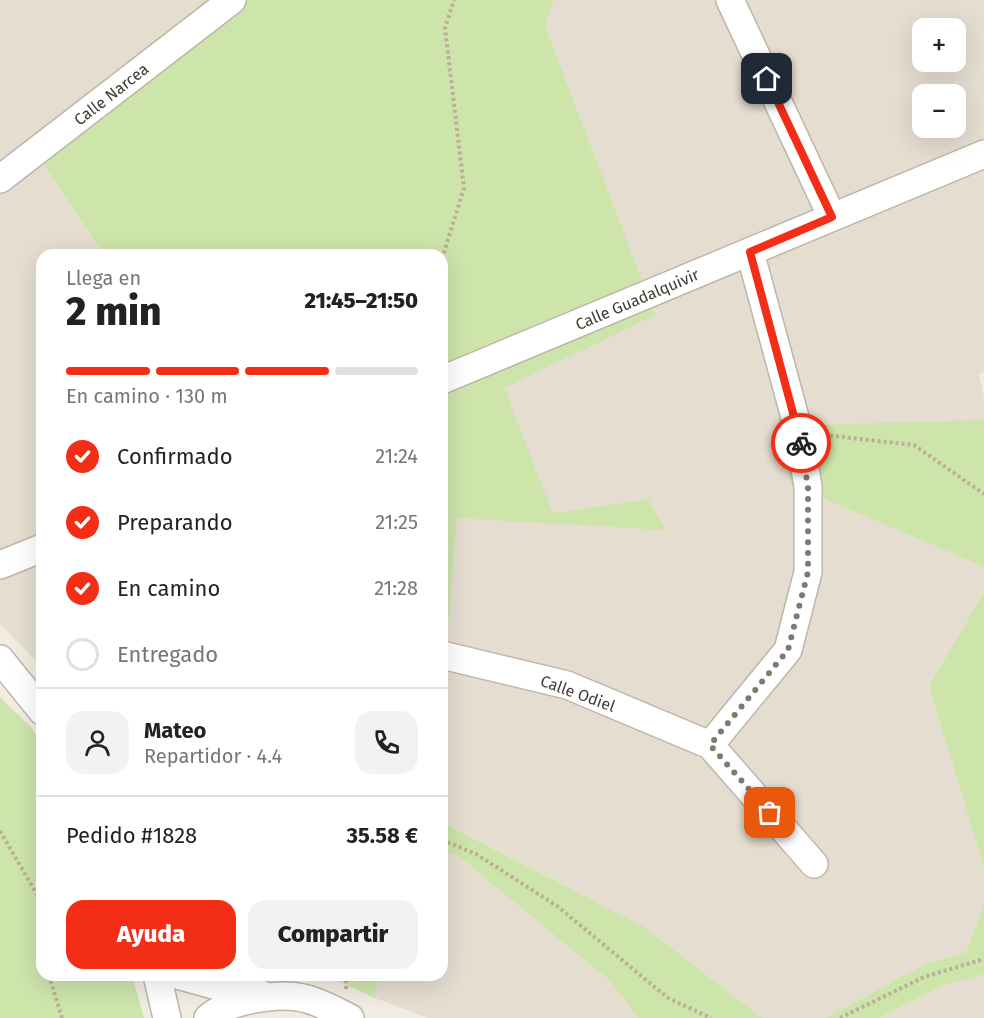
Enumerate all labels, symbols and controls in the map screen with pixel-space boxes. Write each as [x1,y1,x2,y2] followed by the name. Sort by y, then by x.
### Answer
[912,18,966,138] map controls
[912,18,966,72] button: +
[741,53,792,104] pin
[70,59,152,129] street label: Calle Narcea
[750,62,783,95] icon: home
[912,84,966,138] button: −
[573,265,703,334] street label: Calle Guadalquivir
[66,266,141,290] text: Llega en
[304,287,418,314] text: 21:45–21:50
[66,289,162,335] text: 2 min
[66,384,228,408] text: En camino · 130 m
[771,413,831,473] courier
[785,427,818,460] icon: bike
[66,440,99,473] icon: check
[117,443,233,470] text: Confirmado
[375,444,418,468] text: 21:24
[66,506,99,539] icon: check
[117,509,233,536] text: Preparando
[375,510,418,534] text: 21:25
[66,572,99,605] icon: check
[117,575,220,602] text: En camino
[374,576,418,600] text: 21:28
[117,641,218,668] text: Entregado
[538,671,618,716] street label: Calle Odiel
[66,711,129,774] button: person
[355,711,418,774] button: phone
[144,717,206,744] text: Mateo
[144,744,282,768] text: Repartidor · 4.4
[744,787,795,838] pin
[753,796,786,829] icon: bag
[66,822,197,849] text: Pedido #1828
[346,822,418,849] text: 35.58 €
[66,900,236,969] button: Ayuda
[248,900,418,969] button: Compartir

